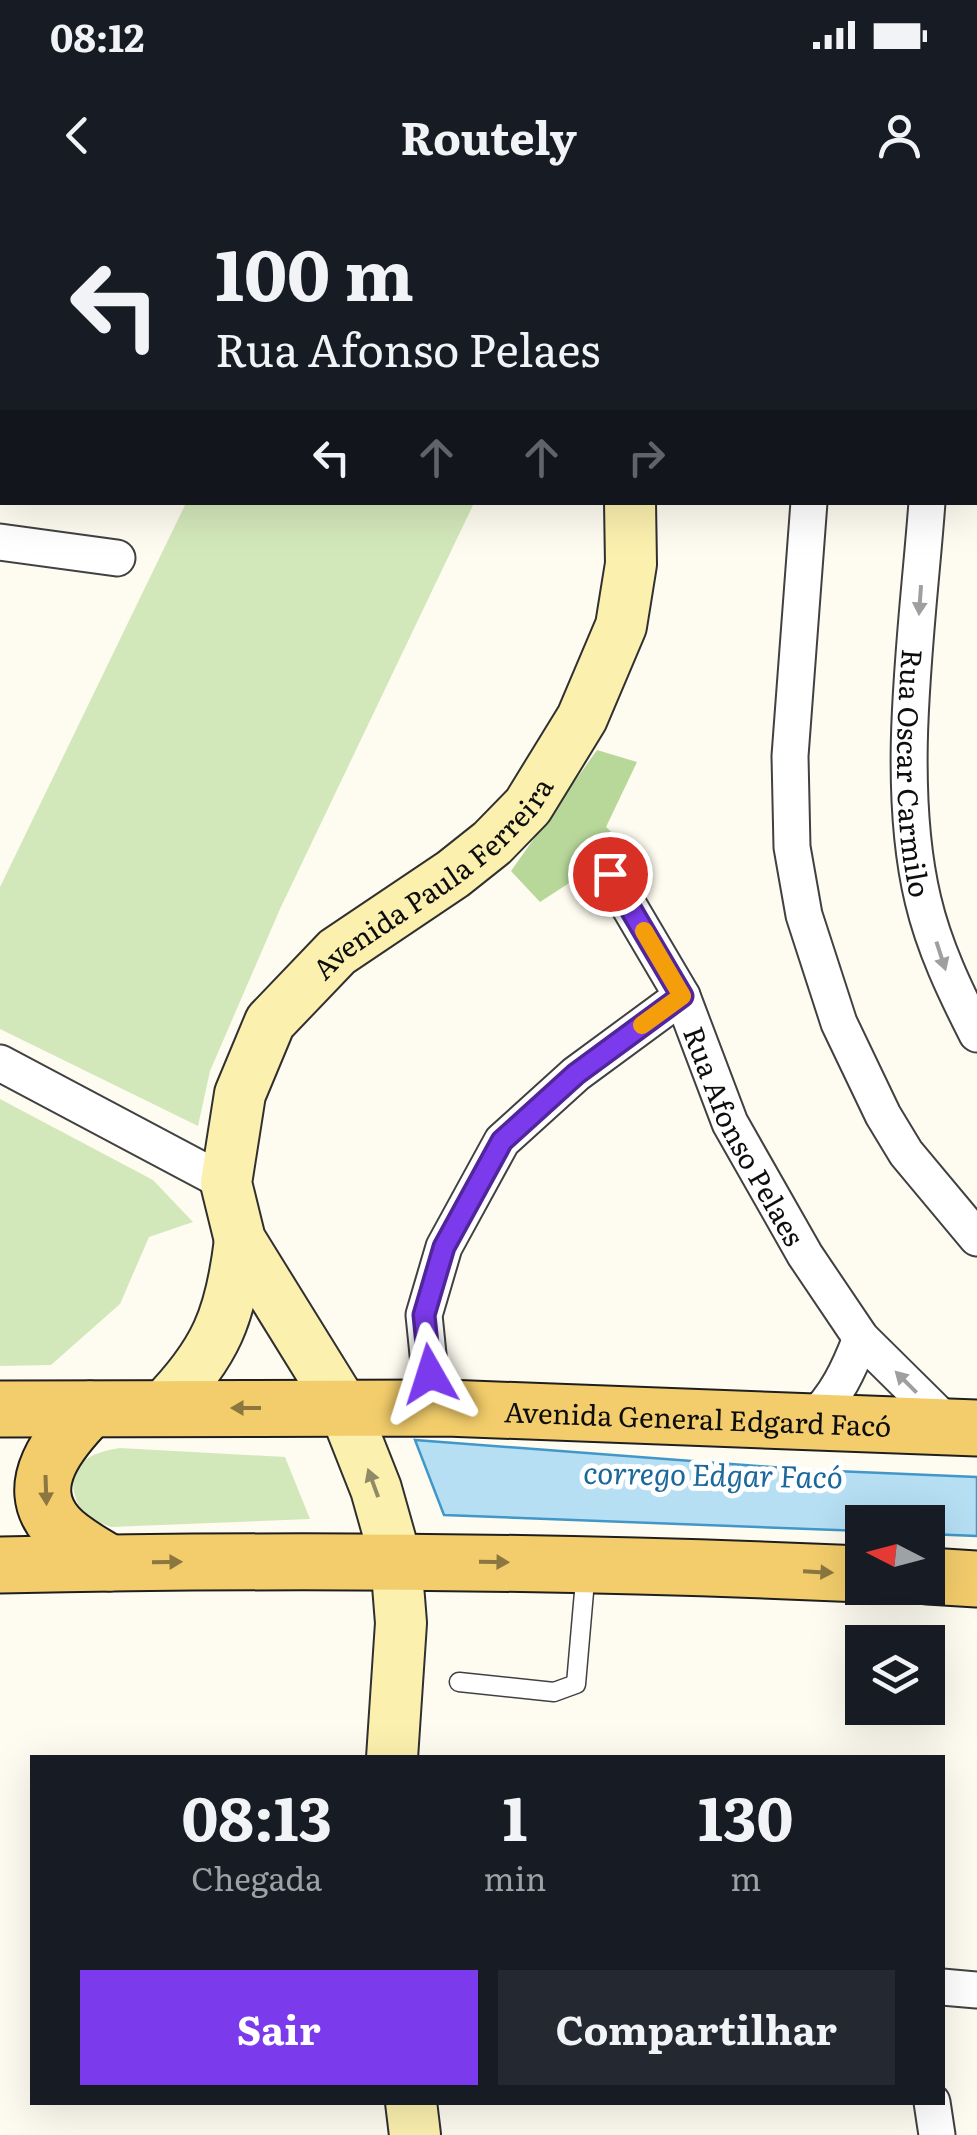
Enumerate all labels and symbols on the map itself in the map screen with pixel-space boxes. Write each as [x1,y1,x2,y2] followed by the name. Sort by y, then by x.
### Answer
[912,584,928,616] one-way arrow
[888,648,943,901] street label: Rua Oscar Carmilo
[301,769,562,988] street label: Avenida Paula Ferreira
[568,832,653,917] pin
[935,941,950,971] one-way arrow
[674,1020,816,1253] street label: Rua Afonso Pelaes
[378,1322,482,1426] position arrow
[895,1371,918,1395] one-way arrow
[503,1389,892,1446] street label: Avenida General Edgard Facó
[230,1400,262,1416] one-way arrow
[583,1449,843,1497] water label: corrego Edgar Facó
[365,1468,380,1498] one-way arrow
[38,1475,54,1506] one-way arrow
[845,1505,945,1605] north arrow
[152,1554,184,1570] one-way arrow
[478,1554,510,1570] one-way arrow
[803,1564,835,1580] one-way arrow

